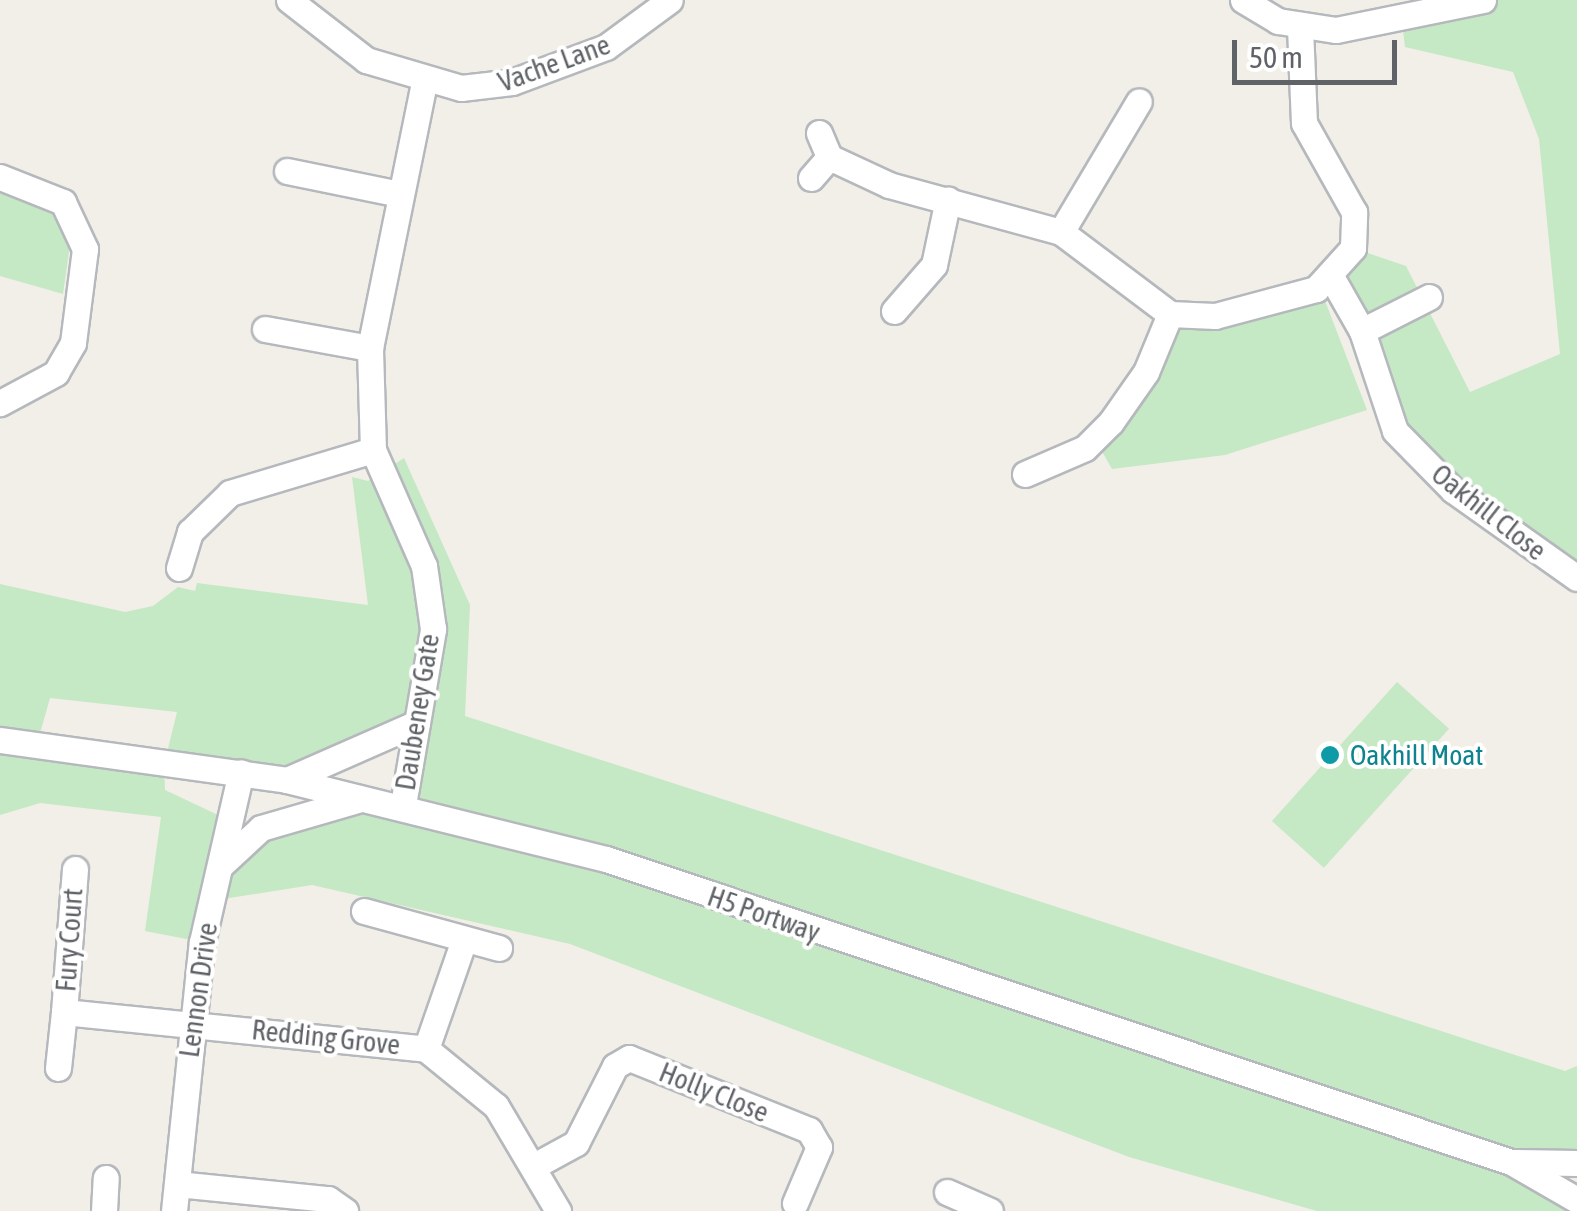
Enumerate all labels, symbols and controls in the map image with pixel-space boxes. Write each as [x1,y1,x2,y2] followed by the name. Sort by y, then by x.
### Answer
[1237,20,1402,82] scale bar
[494,27,614,99] street label: Vache Lane
[1249,40,1303,74] text: 50 m
[1425,457,1553,567] street label: Oakhill Close
[388,631,446,793] street label: Daubeney Gate
[1350,738,1483,772] place label: Oakhill Moat
[1319,744,1341,766] marker: Oakhill Moat
[703,879,825,949] street label: H5 Portway
[49,887,89,993] street label: Fury Court
[172,921,224,1059] street label: Lennon Drive
[250,1013,402,1061] street label: Redding Grove
[654,1055,774,1129] street label: Holly Close

